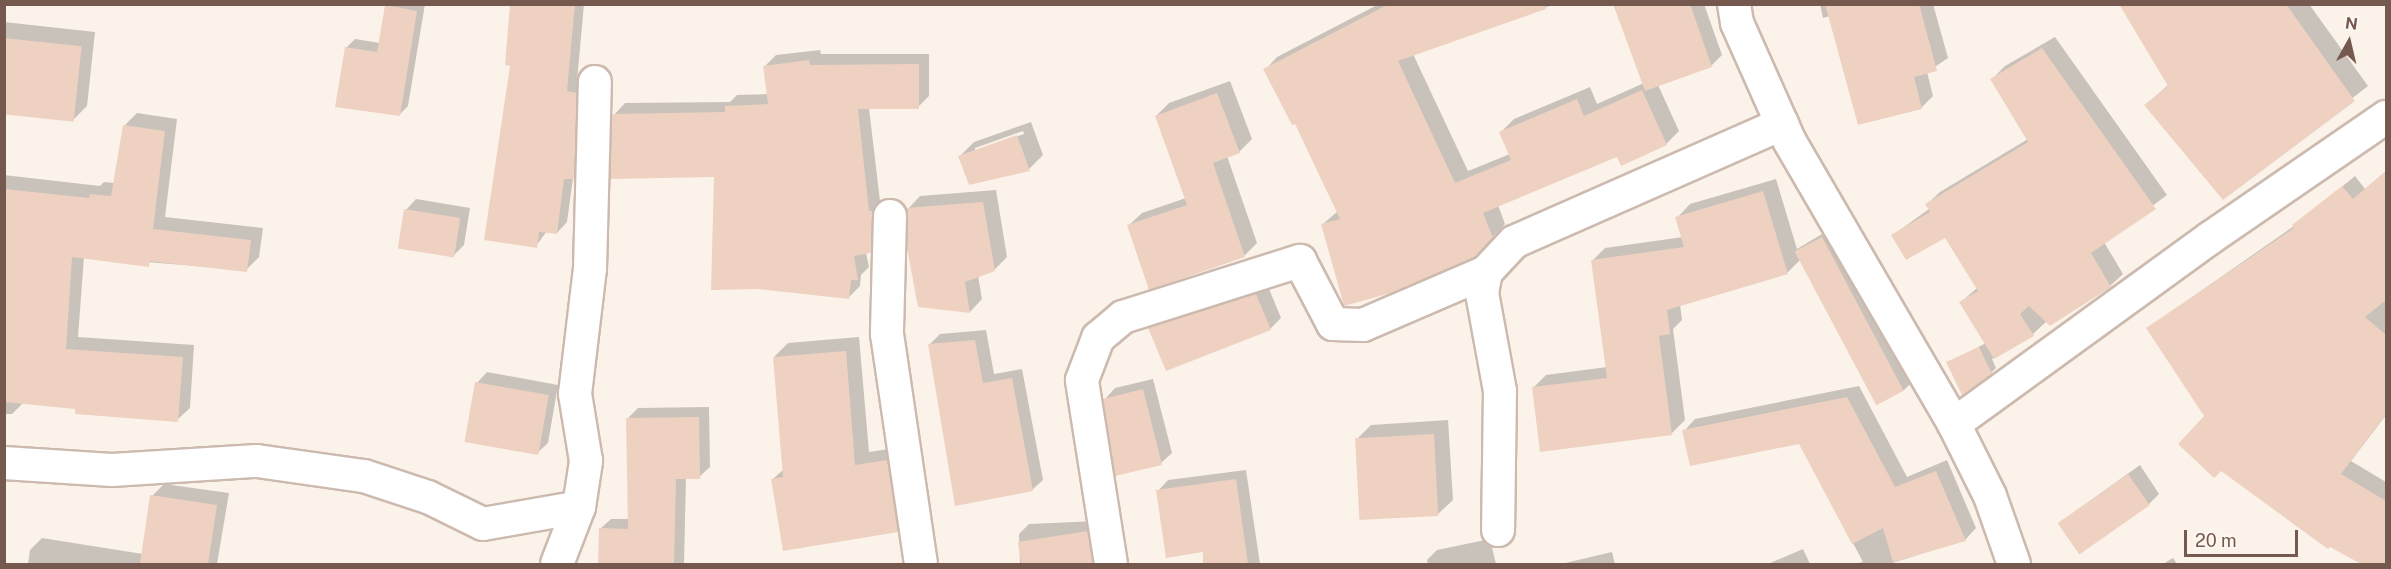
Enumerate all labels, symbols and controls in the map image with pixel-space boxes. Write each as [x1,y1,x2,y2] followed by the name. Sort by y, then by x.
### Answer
[2319,12,2379,72] north arrow
[2344,13,2359,34] text: N
[2187,518,2301,556] scale bar
[2195,530,2237,551] text: 20 m

